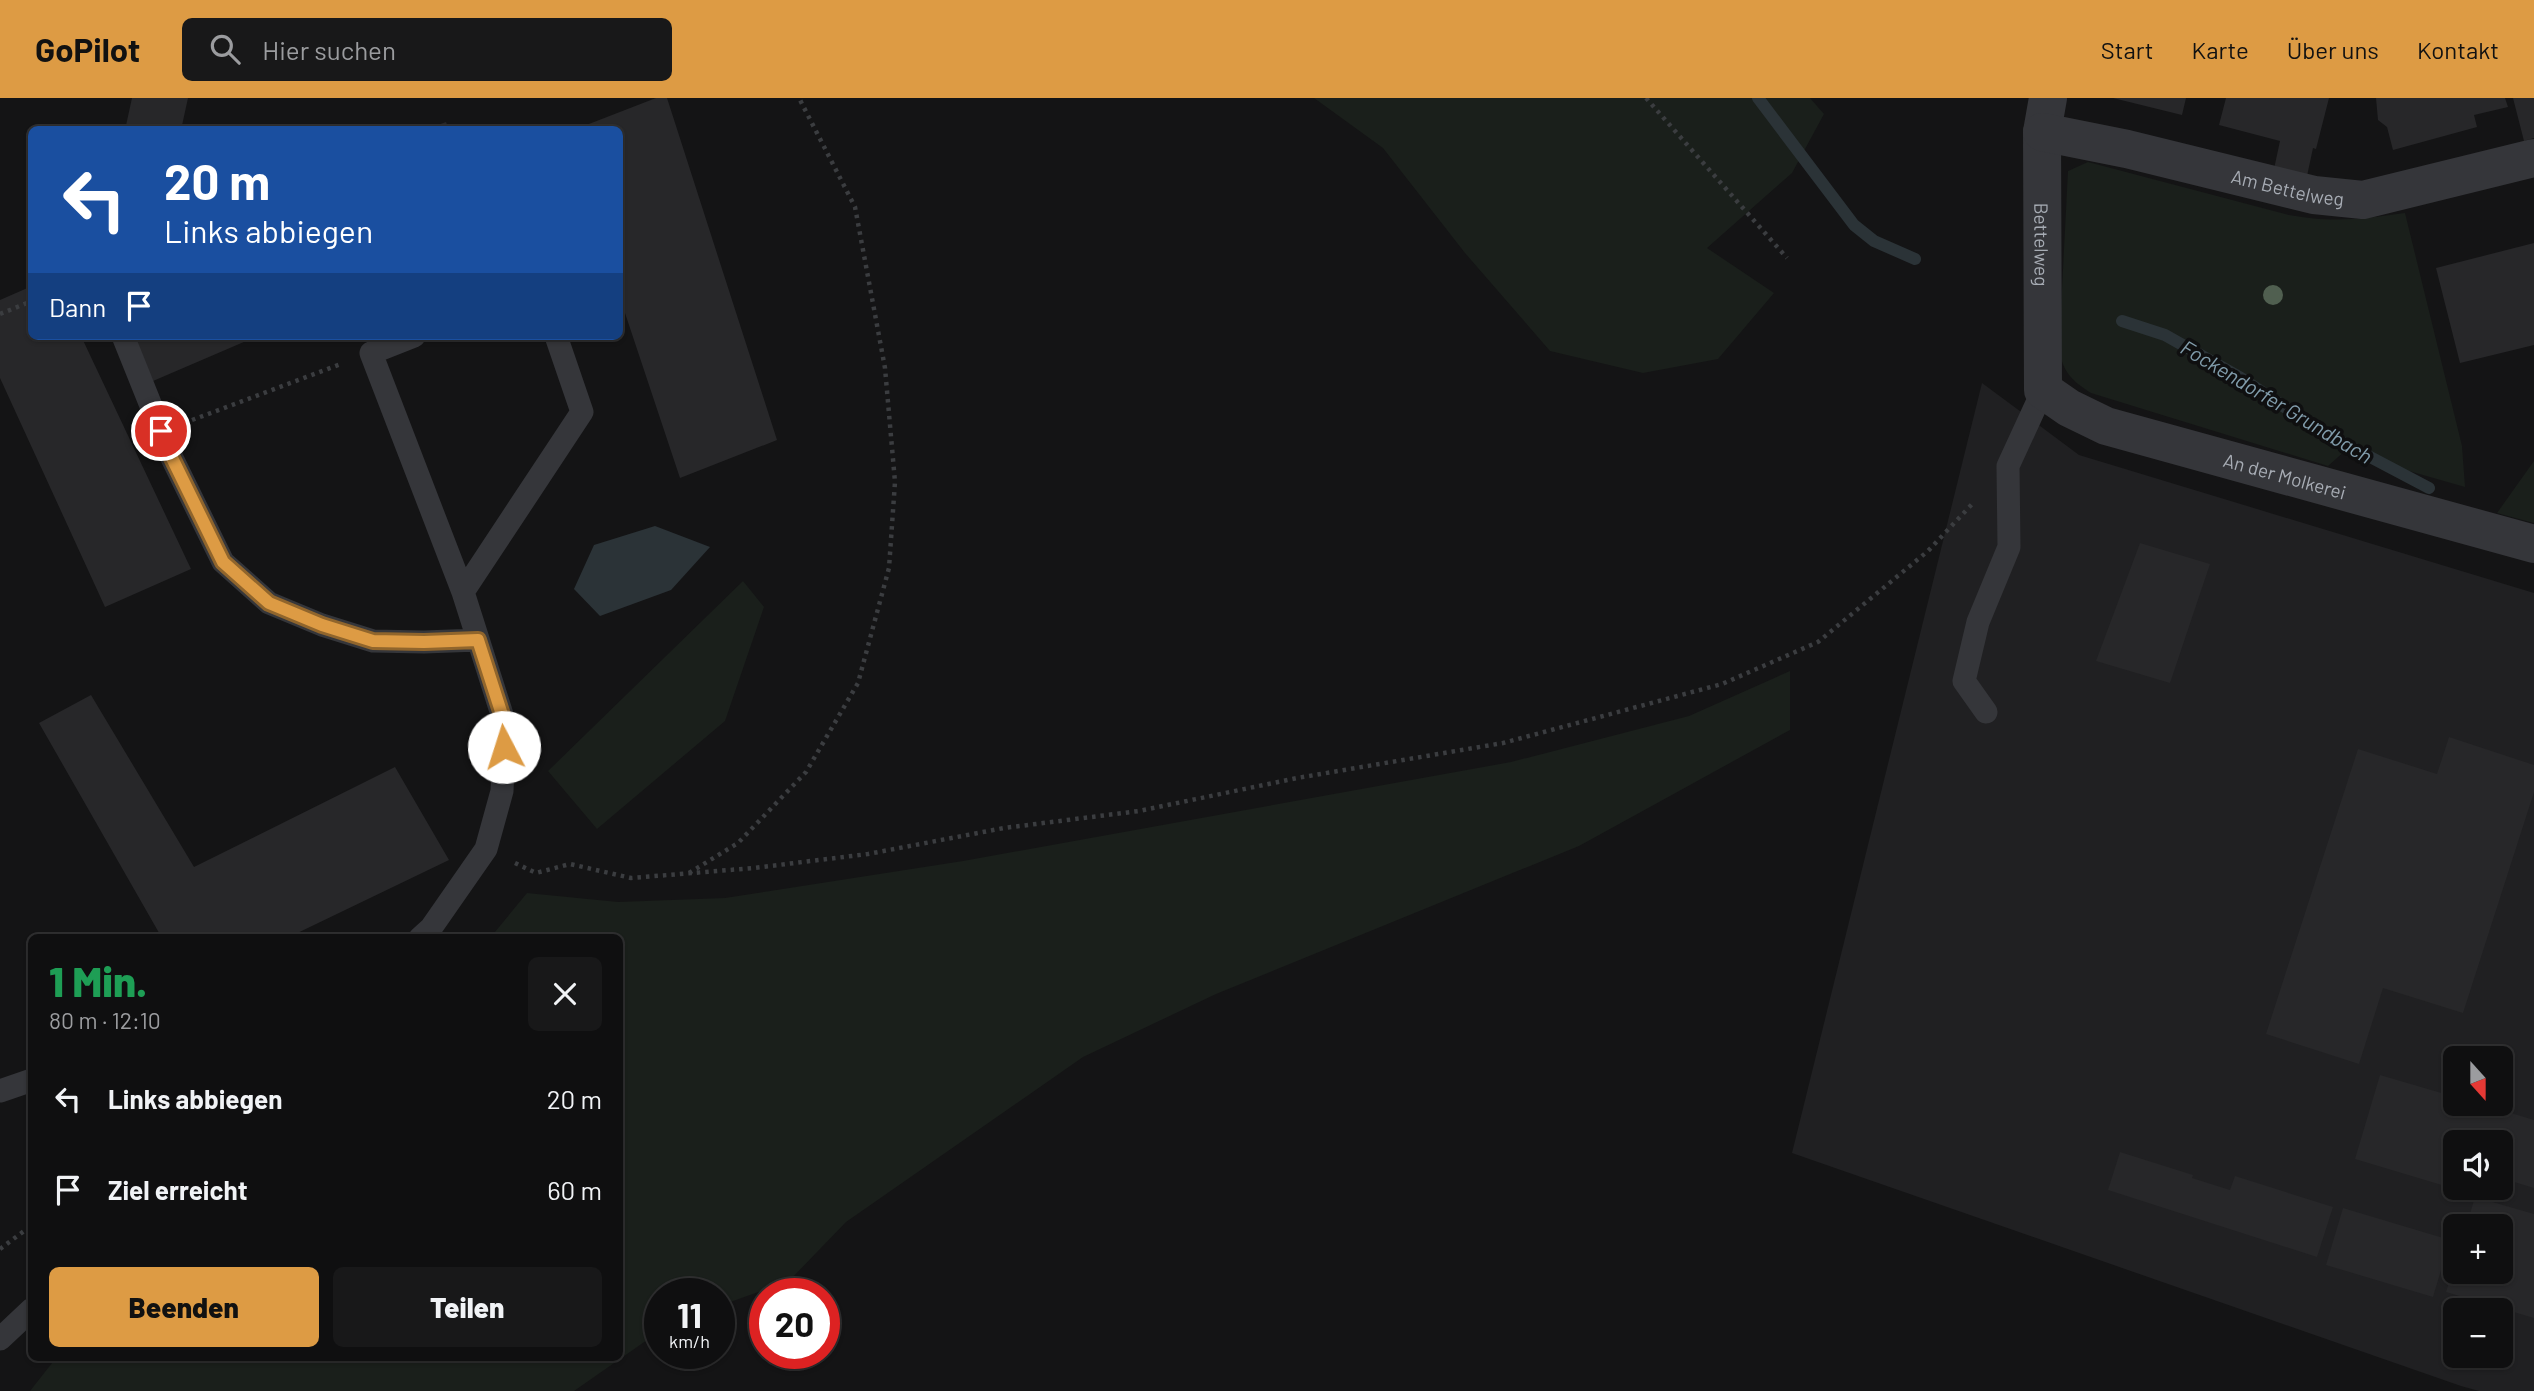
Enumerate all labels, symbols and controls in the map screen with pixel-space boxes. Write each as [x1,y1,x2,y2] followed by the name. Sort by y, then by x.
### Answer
[182,18,672,81] search box
[35,29,140,69] text: GoPilot
[206,30,244,68] icon: search
[262,34,396,65] text: Hier suchen
[2101,35,2154,64] text: Start
[2192,35,2249,64] text: Karte
[2287,35,2379,64] text: Über uns
[2417,35,2499,64] text: Kontakt
[164,151,270,210] text: 20 m
[49,154,140,245] icon: left
[2229,164,2345,209] street label: Am Bettelweg
[2031,203,2054,286] street label: Bettelweg
[164,211,373,249] text: Links abbiegen
[120,287,158,325] icon: arrive
[49,291,106,322] text: Dann
[2177,334,2377,468] water label: Fockendorfer Grundbach
[131,401,191,461] pin
[142,412,180,450] icon: arrive
[2221,447,2349,503] street label: An der Molkerei
[467,710,541,784] position arrow
[49,955,147,1005] text: 1 Min.
[528,957,602,1031] button: close
[49,1006,161,1034] text: 80 m · 12:10
[2443,1046,2513,1116] north arrow
[2443,1046,2513,1368] map controls
[49,1080,87,1118] icon: left
[108,1083,282,1114] text: Links abbiegen
[547,1083,602,1114] text: 20 m
[2443,1130,2513,1200] button: sound
[49,1171,87,1209] icon: arrive
[108,1174,248,1205] text: Ziel erreicht
[547,1174,602,1205] text: 60 m
[2443,1214,2513,1284] button: +
[49,1267,319,1347] button: Beenden
[333,1267,602,1347] button: Teilen
[749,1278,840,1369] speed limit sign: 20
[677,1293,702,1335] text: 11
[2443,1298,2513,1368] button: −
[669,1330,710,1352] text: km/h

